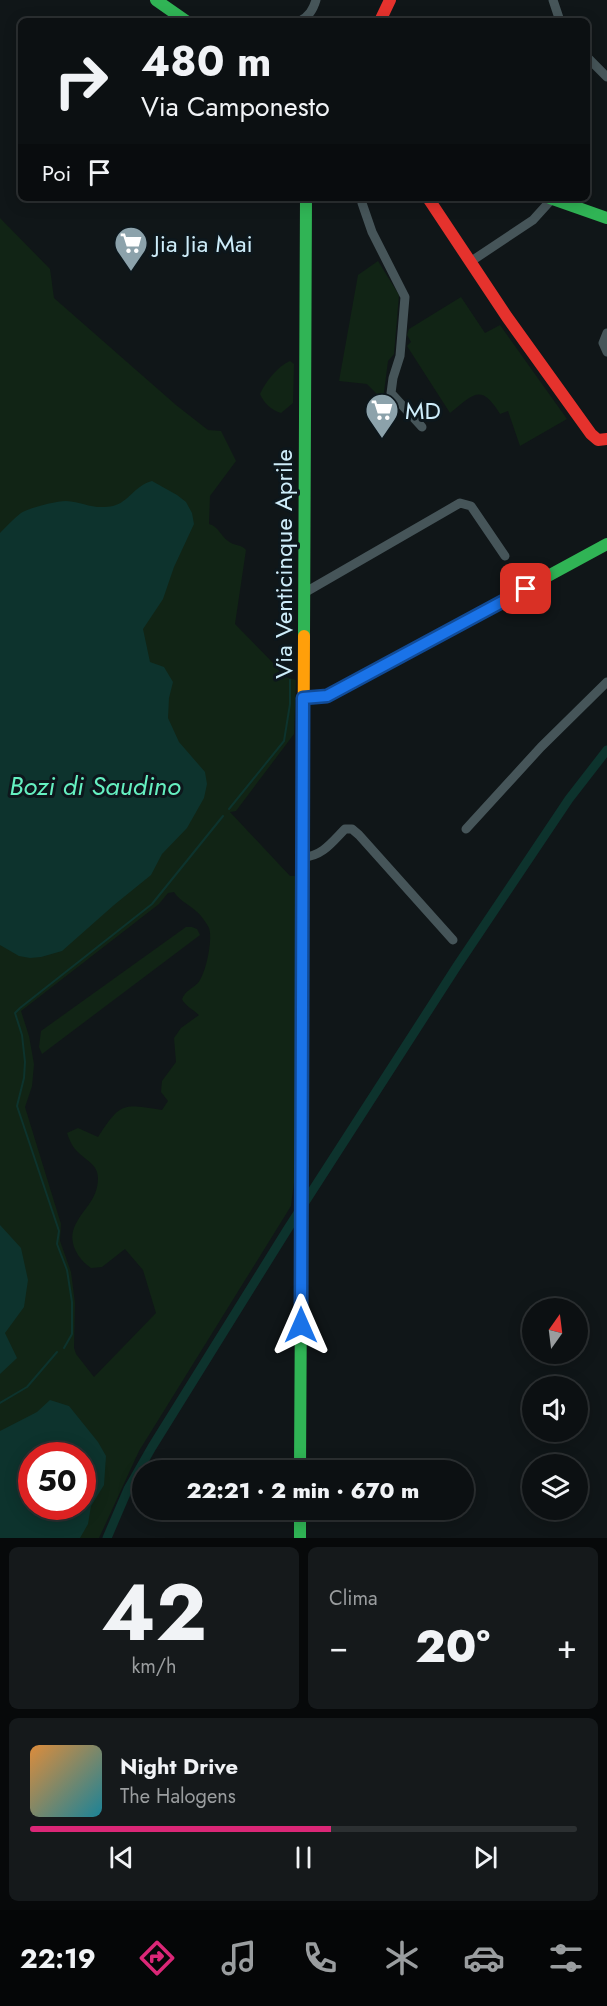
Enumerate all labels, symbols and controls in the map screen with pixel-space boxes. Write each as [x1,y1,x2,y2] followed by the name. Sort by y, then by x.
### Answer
[141,31,272,92] text: 480 m
[42,42,120,120] icon: right
[141,87,330,126] text: Via Camponesto
[83,156,116,189] icon: arrive
[42,157,71,189] text: Poi
[113,225,149,272] supermarket icon: Jia Jia Mai
[151,226,253,261] place label: Jia Jia Mai
[364,392,400,439] supermarket icon: MD
[405,393,441,428] place label: MD
[266,449,301,679] street label: Via Venticinque Aprile
[500,563,551,614] pin
[509,572,542,605] icon: arrive
[9,767,181,805] water label: Bozi di Saudino
[269,1293,333,1357] position arrow
[522,1298,588,1364] north arrow
[522,1298,588,1520] map controls
[522,1376,588,1442] button: sound
[18,1442,96,1520] speed limit sign: 50
[522,1454,588,1520] button: layers
[187,1474,419,1506] text: 22:21 · 2 min · 670 m
[101,1557,207,1669] text: 42
[329,1584,378,1613] text: Clima
[415,1614,490,1679] text: 20°
[329,1623,348,1670] text: −
[557,1623,577,1670] text: +
[131,1652,177,1681] text: km/h
[120,1750,238,1782] text: Night Drive
[120,1782,236,1811] text: The Halogens
[105,1841,138,1874] icon: previous
[287,1841,320,1874] icon: pause
[469,1841,502,1874] icon: next
[136,1937,178,1979] icon: directions
[218,1937,260,1979] icon: music
[299,1937,341,1979] icon: phone
[381,1937,423,1979] icon: climate
[463,1937,505,1979] icon: car
[545,1937,587,1979] icon: filters
[20,1939,96,1978] text: 22:19

